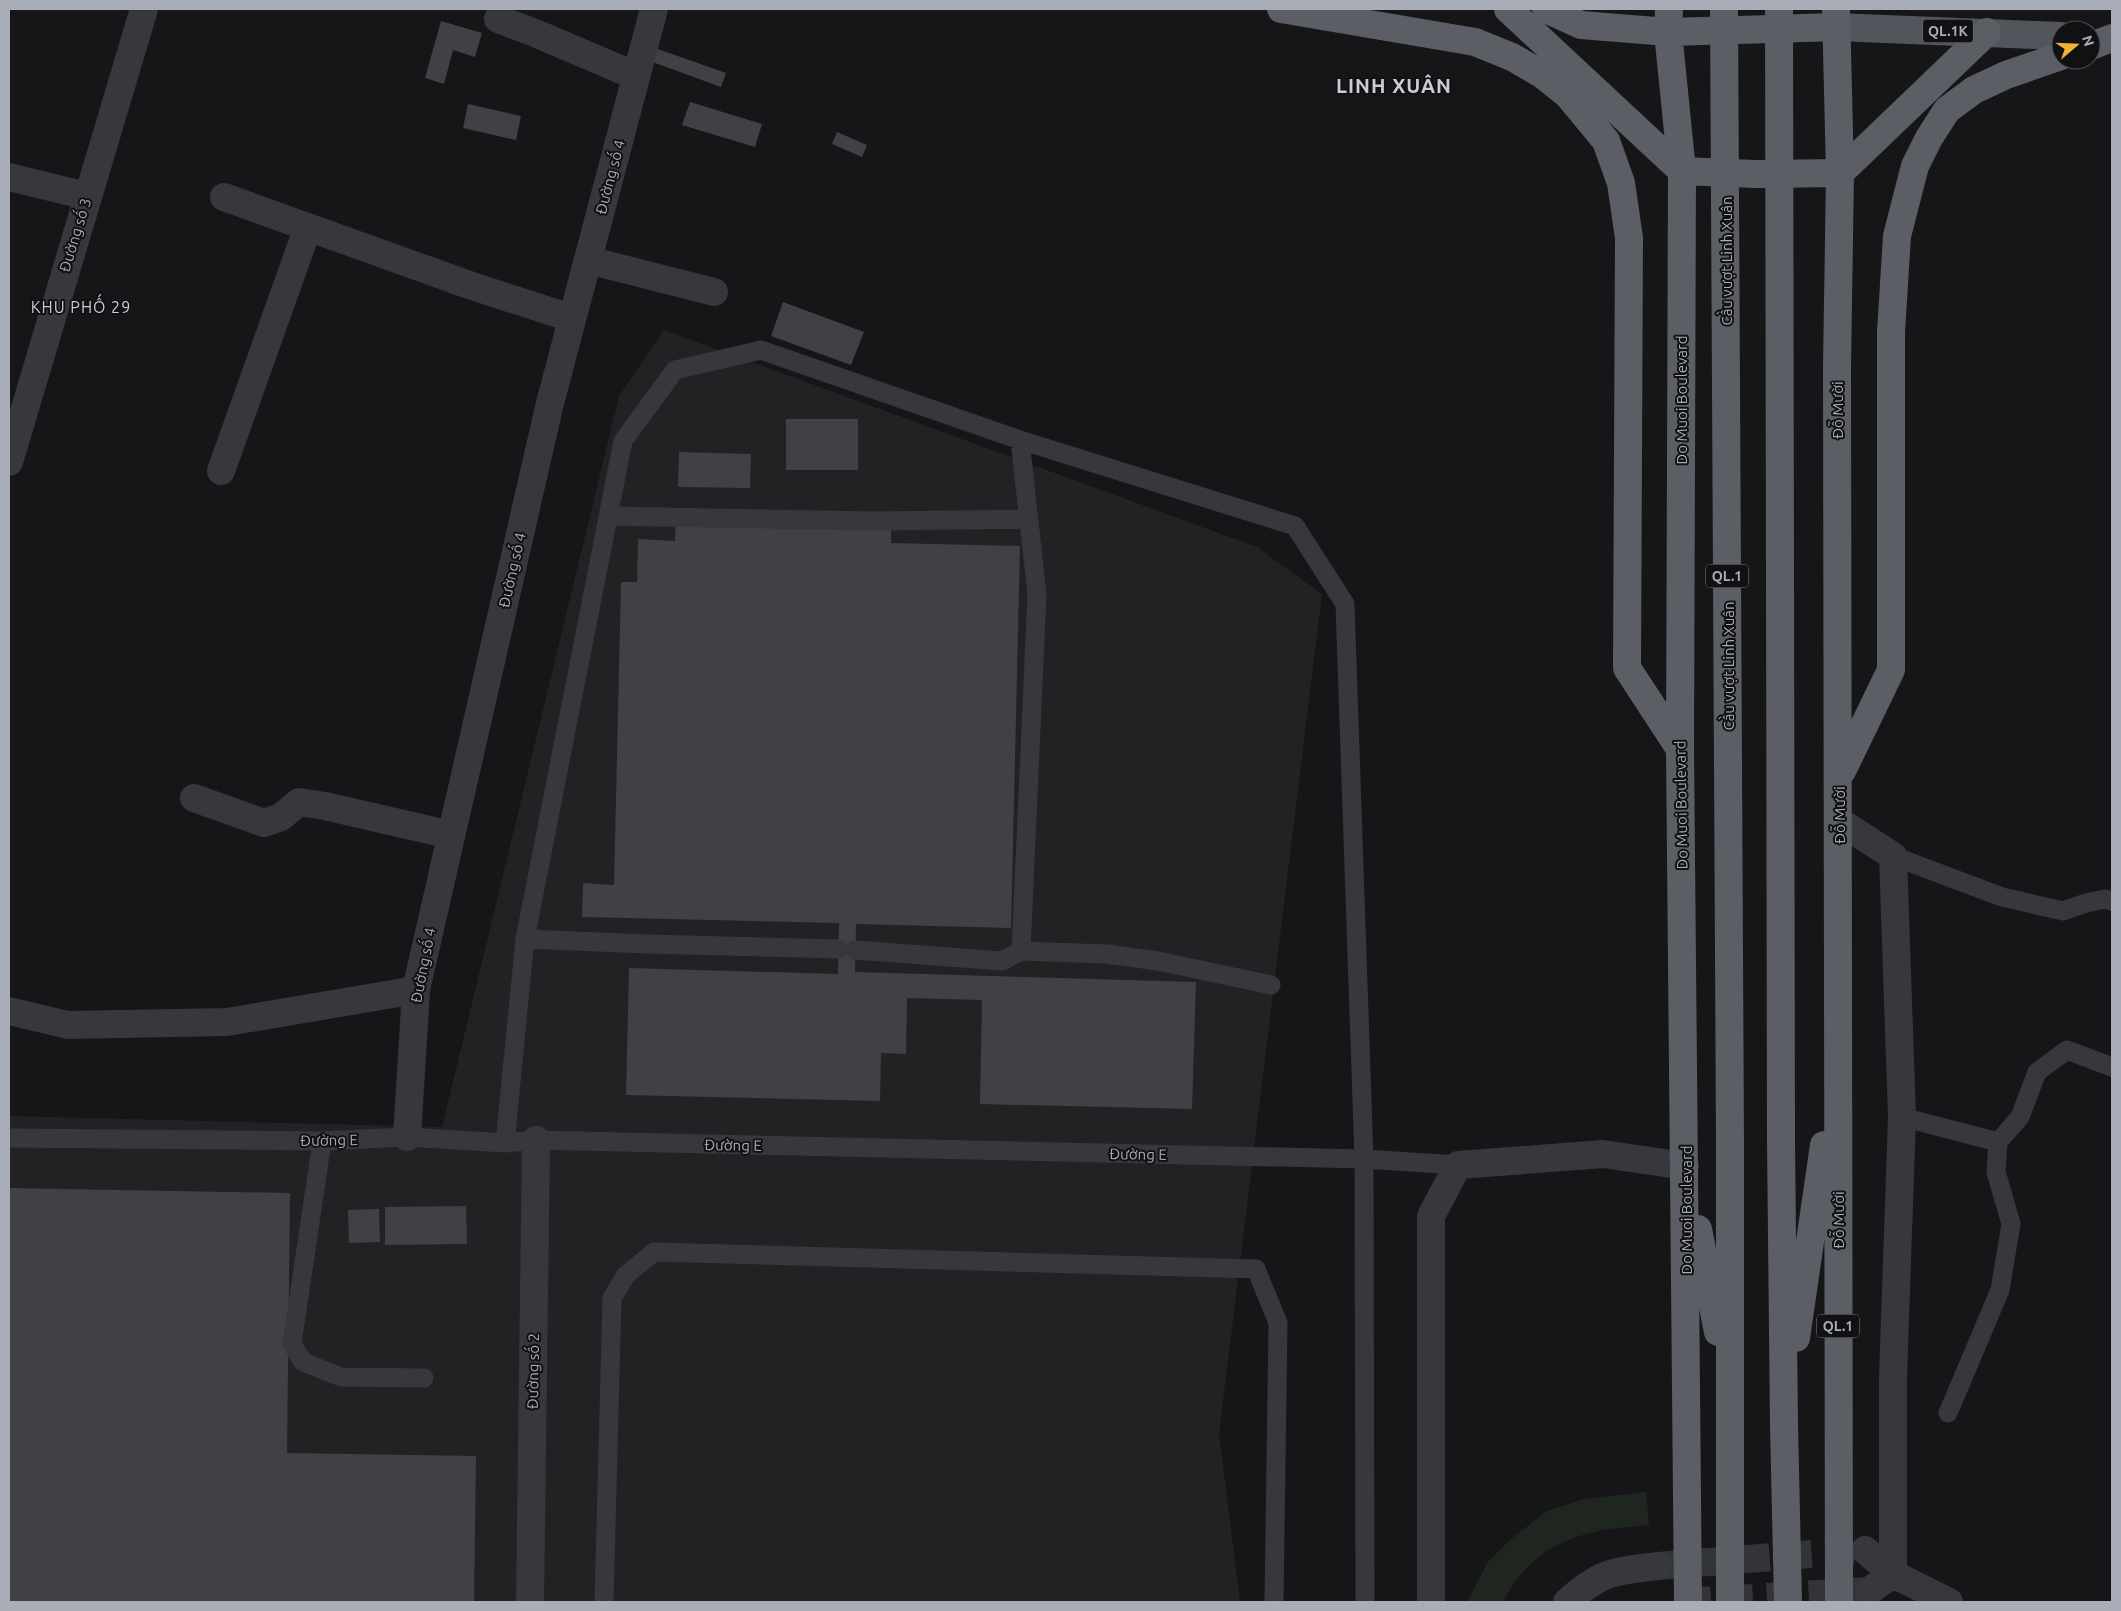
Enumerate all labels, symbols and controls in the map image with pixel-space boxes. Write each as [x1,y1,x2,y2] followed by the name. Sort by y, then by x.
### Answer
[1923,20,1973,42] road number: QL.1K
[2051,20,2101,70] north arrow
[2079,33,2098,48] text: N
[1336,74,1452,97] district label: LINH XUÂN
[590,138,628,216] street label: Đường số 4
[54,196,94,274] street label: Đường số 3
[1716,196,1735,326] street label: Cầu vượt Linh Xuân
[31,293,131,316] district label: KHU PHỐ 29
[1673,336,1690,464] street label: Do Muoi Boulevard
[1827,381,1846,439] street label: Đỗ Mười
[493,531,529,609] street label: Đường số 4
[1706,564,1748,588] road number: QL.1
[1718,601,1737,731] street label: Cầu vượt Linh Xuân
[1671,740,1691,870] street label: Do Muoi Boulevard
[1829,786,1848,844] street label: Đỗ Mười
[406,926,439,1004] street label: Đường số 4
[300,1131,358,1149] street label: Đường E
[704,1136,762,1154] street label: Đường E
[1109,1145,1167,1163] street label: Đường E
[1678,1146,1695,1274] street label: Do Muoi Boulevard
[1828,1191,1847,1249] street label: Đỗ Mười
[1817,1314,1859,1338] road number: QL.1
[522,1333,542,1409] street label: Đường số 2

